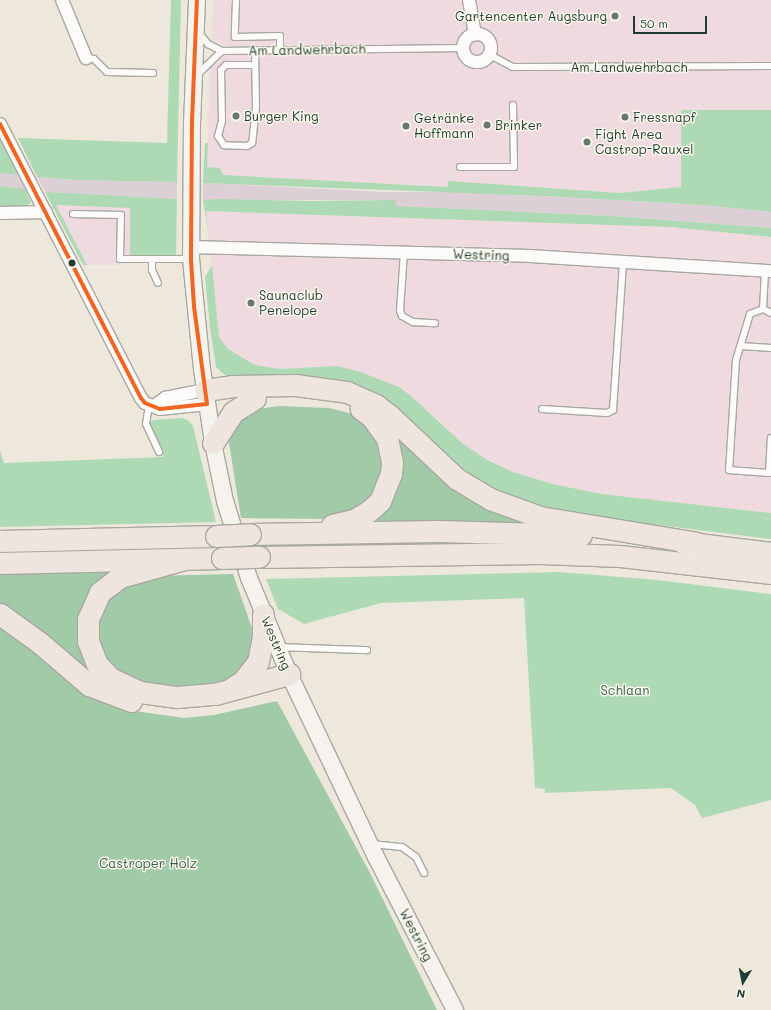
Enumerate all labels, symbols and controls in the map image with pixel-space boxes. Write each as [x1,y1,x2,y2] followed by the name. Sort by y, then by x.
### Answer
[455,8,607,24] place label: Gartencenter Augsburg
[635,8,709,34] scale bar
[610,11,620,21] marker: Gartencenter Augsburg
[640,15,668,31] text: 50 m
[248,41,366,59] street label: Am Landwehrbach
[570,59,688,75] street label: Am Landwehrbach
[244,108,319,124] place label: Burger King
[633,109,696,125] place label: Fressnapf
[231,111,241,121] marker: Burger King
[414,111,474,142] place label: Getränke Hoffmann
[620,112,630,122] marker: Fressnapf
[495,117,542,133] place label: Brinker
[482,120,492,130] marker: Brinker
[401,121,411,131] marker: Getränke Hoffmann
[595,127,694,158] place label: Fight Area Castrop-Rauxel
[582,137,592,147] marker: Fight Area Castrop-Rauxel
[452,246,510,264] street label: Westring
[67,258,77,268] unlabelled marker
[259,288,323,319] place label: Saunaclub Penelope
[246,298,256,308] marker: Saunaclub Penelope
[258,614,294,672] street label: Westring
[601,682,649,698] park label: Schlaan
[99,855,197,871] park label: Castroper Holz
[396,906,436,964] street label: Westring
[723,962,763,1002] north arrow
[735,986,746,1002] text: N

